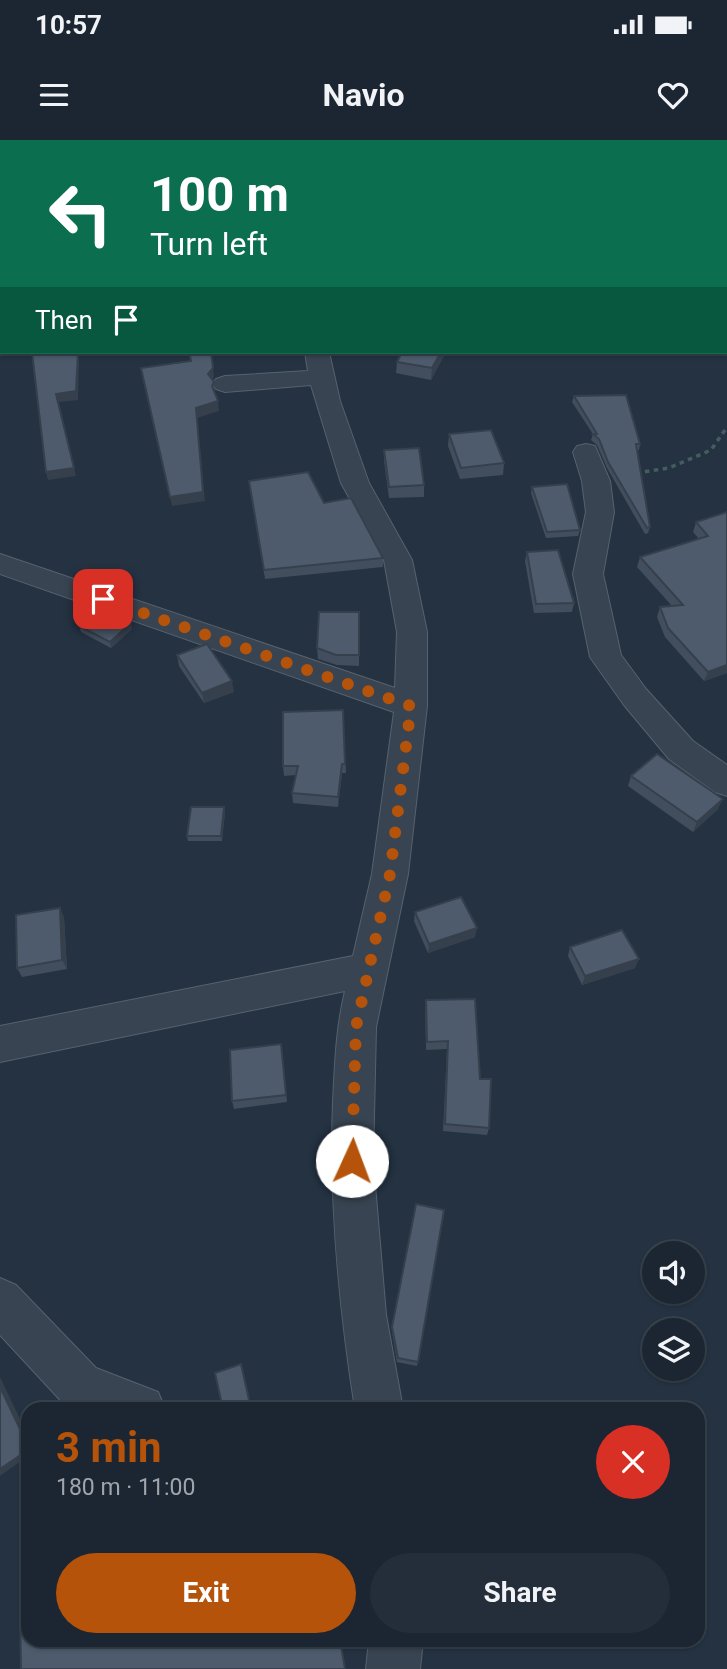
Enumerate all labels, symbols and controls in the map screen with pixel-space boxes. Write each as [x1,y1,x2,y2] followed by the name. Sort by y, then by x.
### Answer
[35,10,102,40] text: 10:57
[35,76,73,114] icon: menu
[322,76,405,114] text: Navio
[654,76,692,114] icon: heart
[150,166,289,223] text: 100 m
[35,168,126,259] icon: left
[150,225,268,263] text: Turn left
[107,301,145,339] icon: arrive
[35,305,93,335] text: Then
[73,569,133,629] pin
[84,580,122,618] icon: arrive
[315,1124,389,1198] position arrow
[642,1241,705,1381] map controls
[642,1241,705,1304] button: sound
[642,1318,705,1381] button: layers
[56,1423,162,1472] text: 3 min
[596,1425,670,1499] button: close
[56,1474,195,1501] text: 180 m · 11:00
[56,1553,356,1633] button: Exit
[370,1553,670,1633] button: Share

